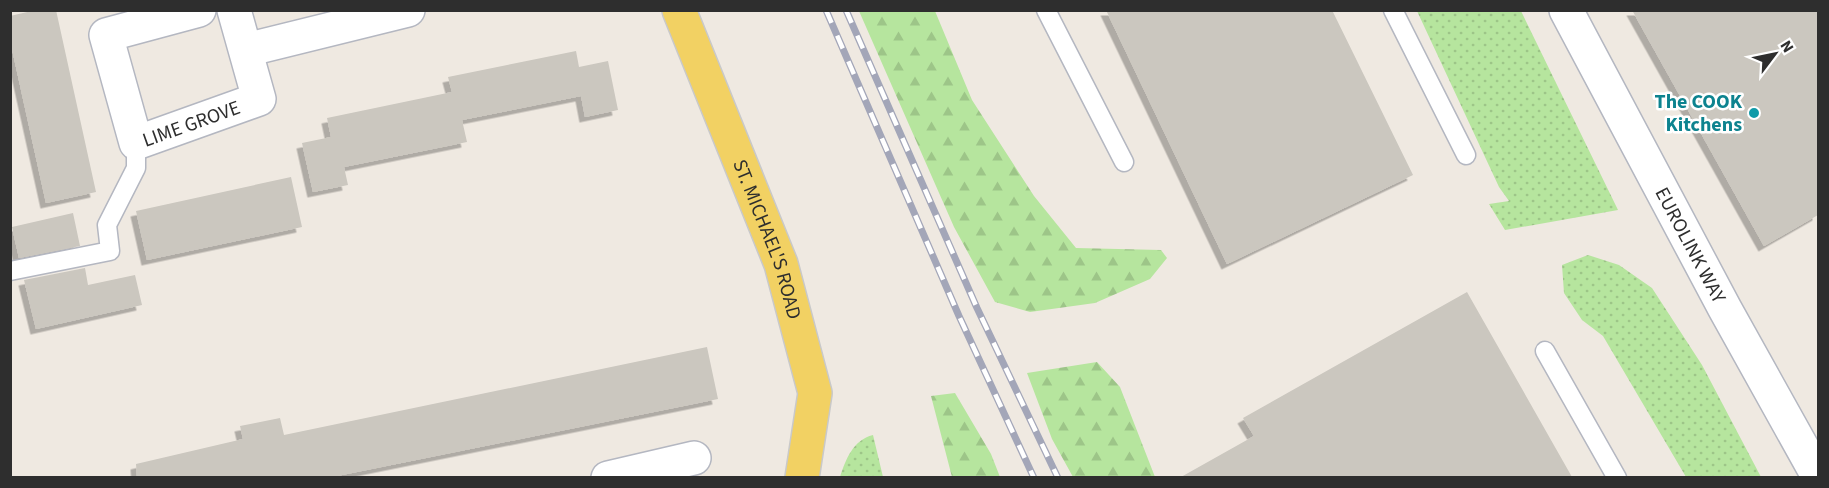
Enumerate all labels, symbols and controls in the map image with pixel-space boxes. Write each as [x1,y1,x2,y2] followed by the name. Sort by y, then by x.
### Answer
[1745,24,1805,84] north arrow
[1775,36,1799,57] text: N
[1655,88,1743,139] place label: The COOK Kitchens
[139,94,244,155] street label: LIME GROVE
[1747,106,1761,120] marker: The COOK Kitchens
[725,155,808,323] street label: ST. MICHAEL'S ROAD
[1648,182,1733,309] street label: EUROLINK WAY

